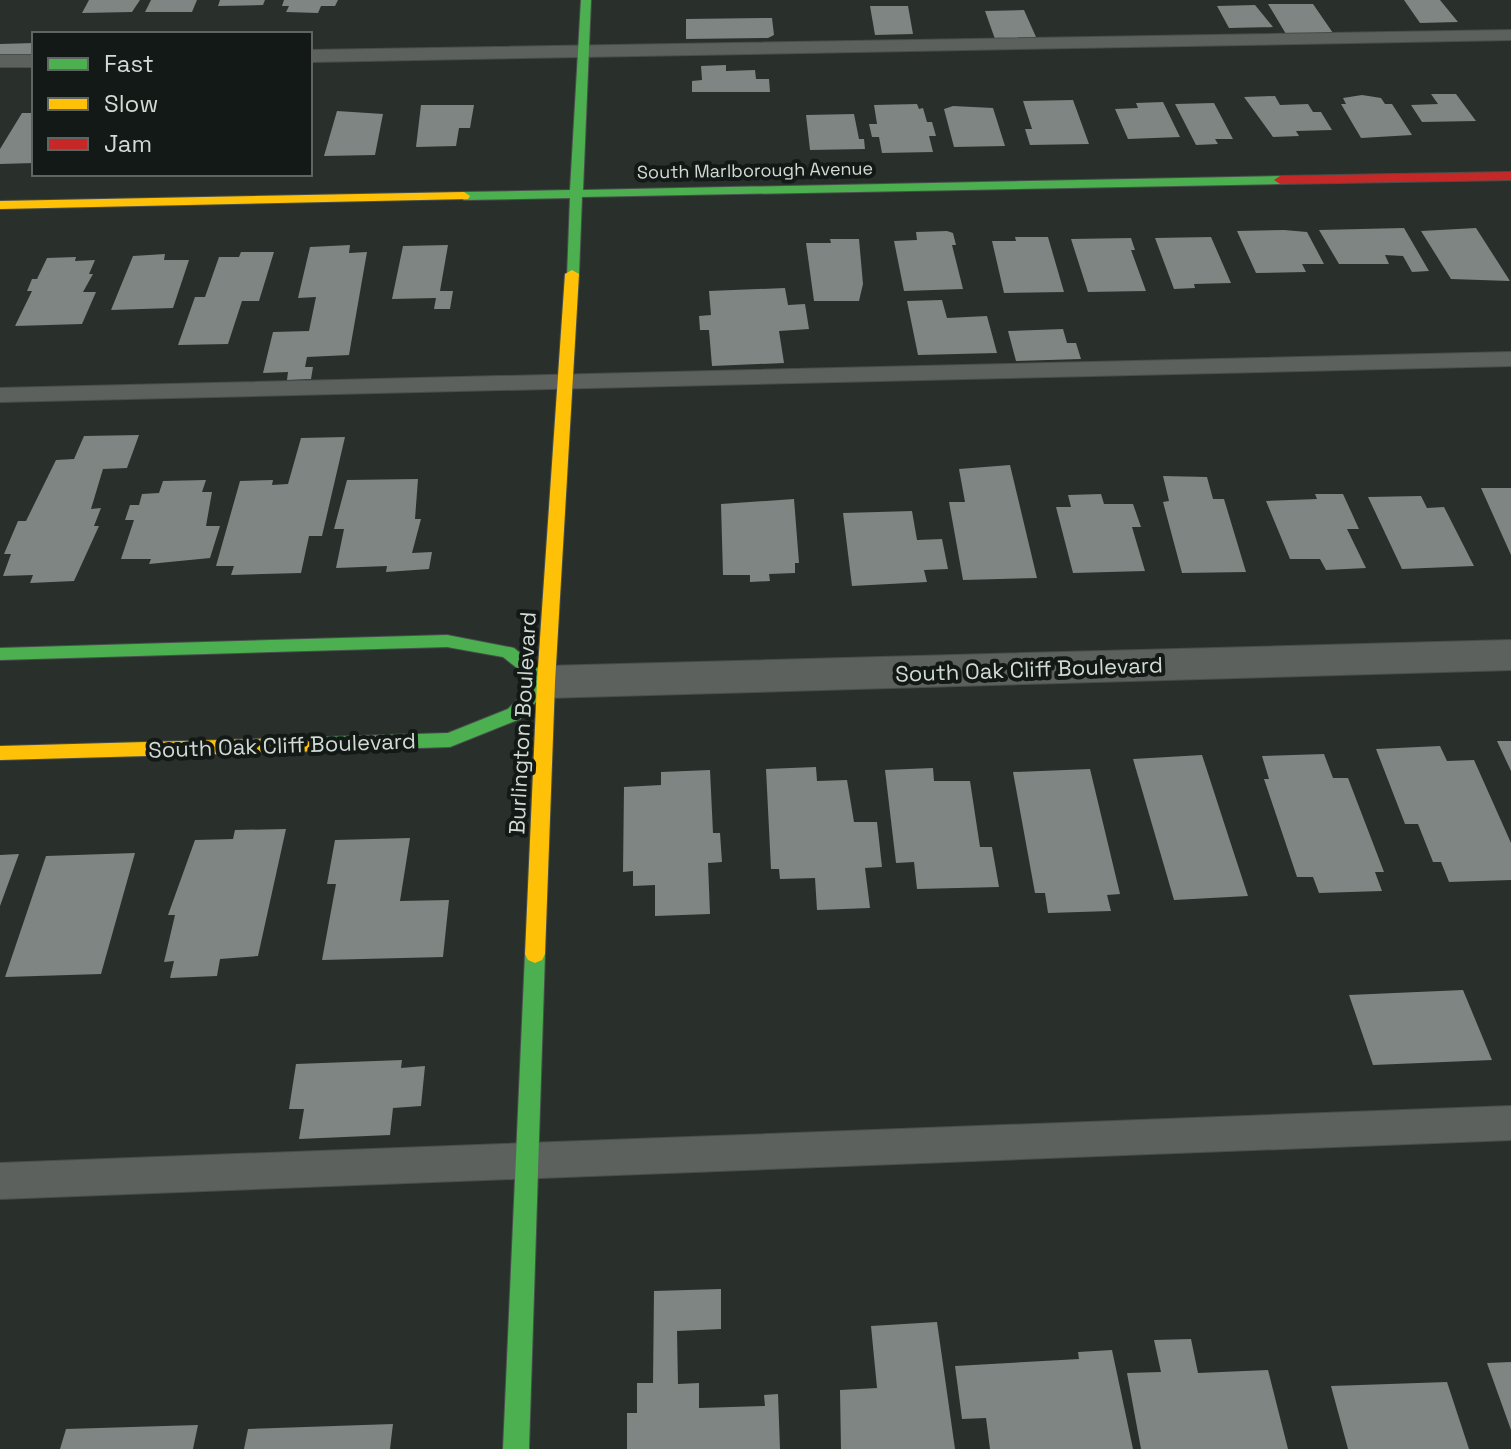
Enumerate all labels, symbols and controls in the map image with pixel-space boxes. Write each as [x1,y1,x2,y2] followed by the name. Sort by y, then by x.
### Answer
[32,32,312,176] legend
[104,48,154,79] text: Fast
[104,88,158,119] text: Slow
[104,128,152,159] text: Jam
[637,156,873,184] street label: South Marlborough Avenue
[502,611,542,835] street label: Burlington Boulevard
[895,650,1163,688] street label: South Oak Cliff Boulevard
[148,726,416,764] street label: South Oak Cliff Boulevard

